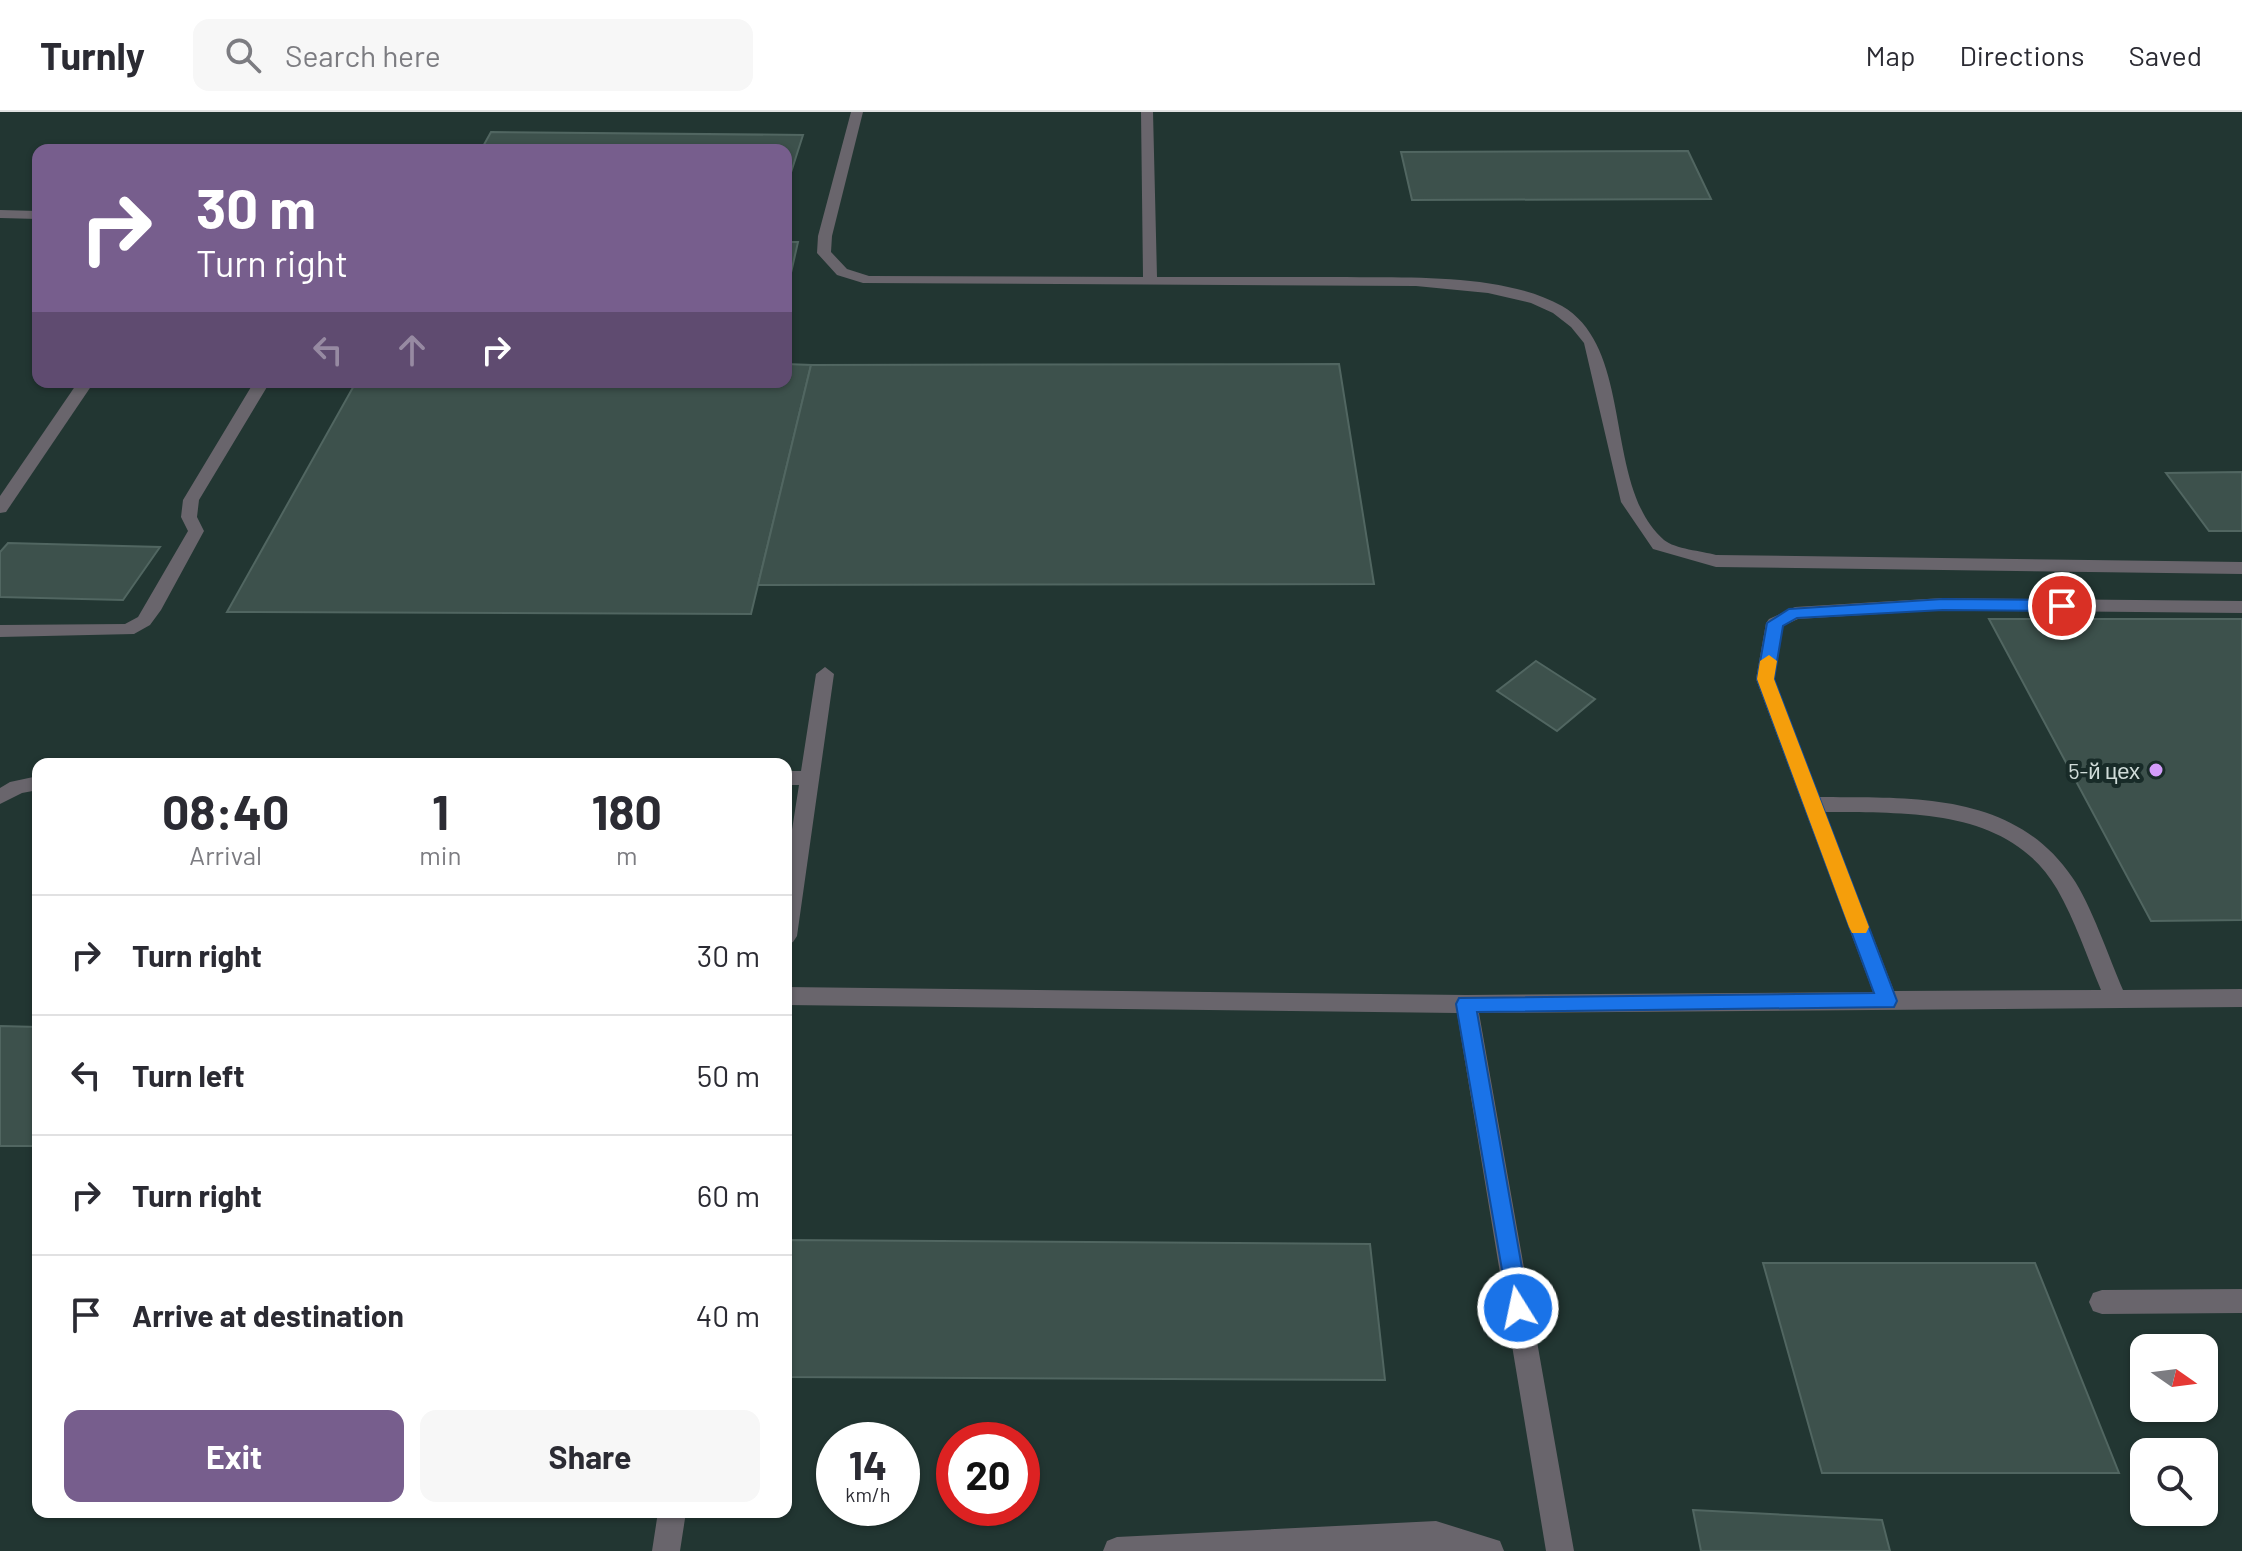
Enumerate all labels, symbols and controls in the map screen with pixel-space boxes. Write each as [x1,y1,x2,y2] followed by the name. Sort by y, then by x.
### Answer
[193,19,753,91] search box
[40,32,145,78] text: Turnly
[221,33,265,77] icon: search
[285,37,441,73] text: Search here
[1866,38,1915,72] text: Map
[1959,38,2085,72] text: Directions
[2129,38,2202,72] text: Saved
[196,173,316,240] text: 30 m
[64,176,168,280] icon: right
[196,241,348,284] text: Turn right
[306,328,350,372] icon: left
[390,328,434,372] icon: ahead
[474,328,518,372] icon: right
[2028,572,2096,640] pin
[2040,584,2084,628] icon: arrive
[2068,757,2140,784] place label: 5-й цех
[2147,761,2165,779] marker: 5-й цех
[162,782,289,840] text: 08:40
[432,782,449,840] text: 1
[592,782,662,840] text: 180
[189,839,262,870] text: Arrival
[419,839,462,870] text: min
[616,839,638,870] text: m
[64,933,108,977] icon: right
[132,937,262,973] text: Turn right
[697,937,760,973] text: 30 m
[64,1053,108,1097] icon: left
[132,1057,245,1093] text: Turn left
[697,1057,760,1093] text: 50 m
[64,1173,108,1217] icon: right
[132,1177,262,1213] text: Turn right
[697,1177,760,1213] text: 60 m
[1476,1266,1560,1350] position arrow
[64,1293,108,1337] icon: arrive
[132,1297,404,1333] text: Arrive at destination
[696,1297,760,1333] text: 40 m
[2130,1334,2218,1422] north arrow
[2130,1334,2218,1526] map controls
[64,1410,404,1502] button: Exit
[420,1410,760,1502] button: Share
[936,1422,1040,1526] speed limit sign: 20
[2130,1438,2218,1526] button: search
[849,1440,887,1488] text: 14
[845,1482,891,1506] text: km/h

